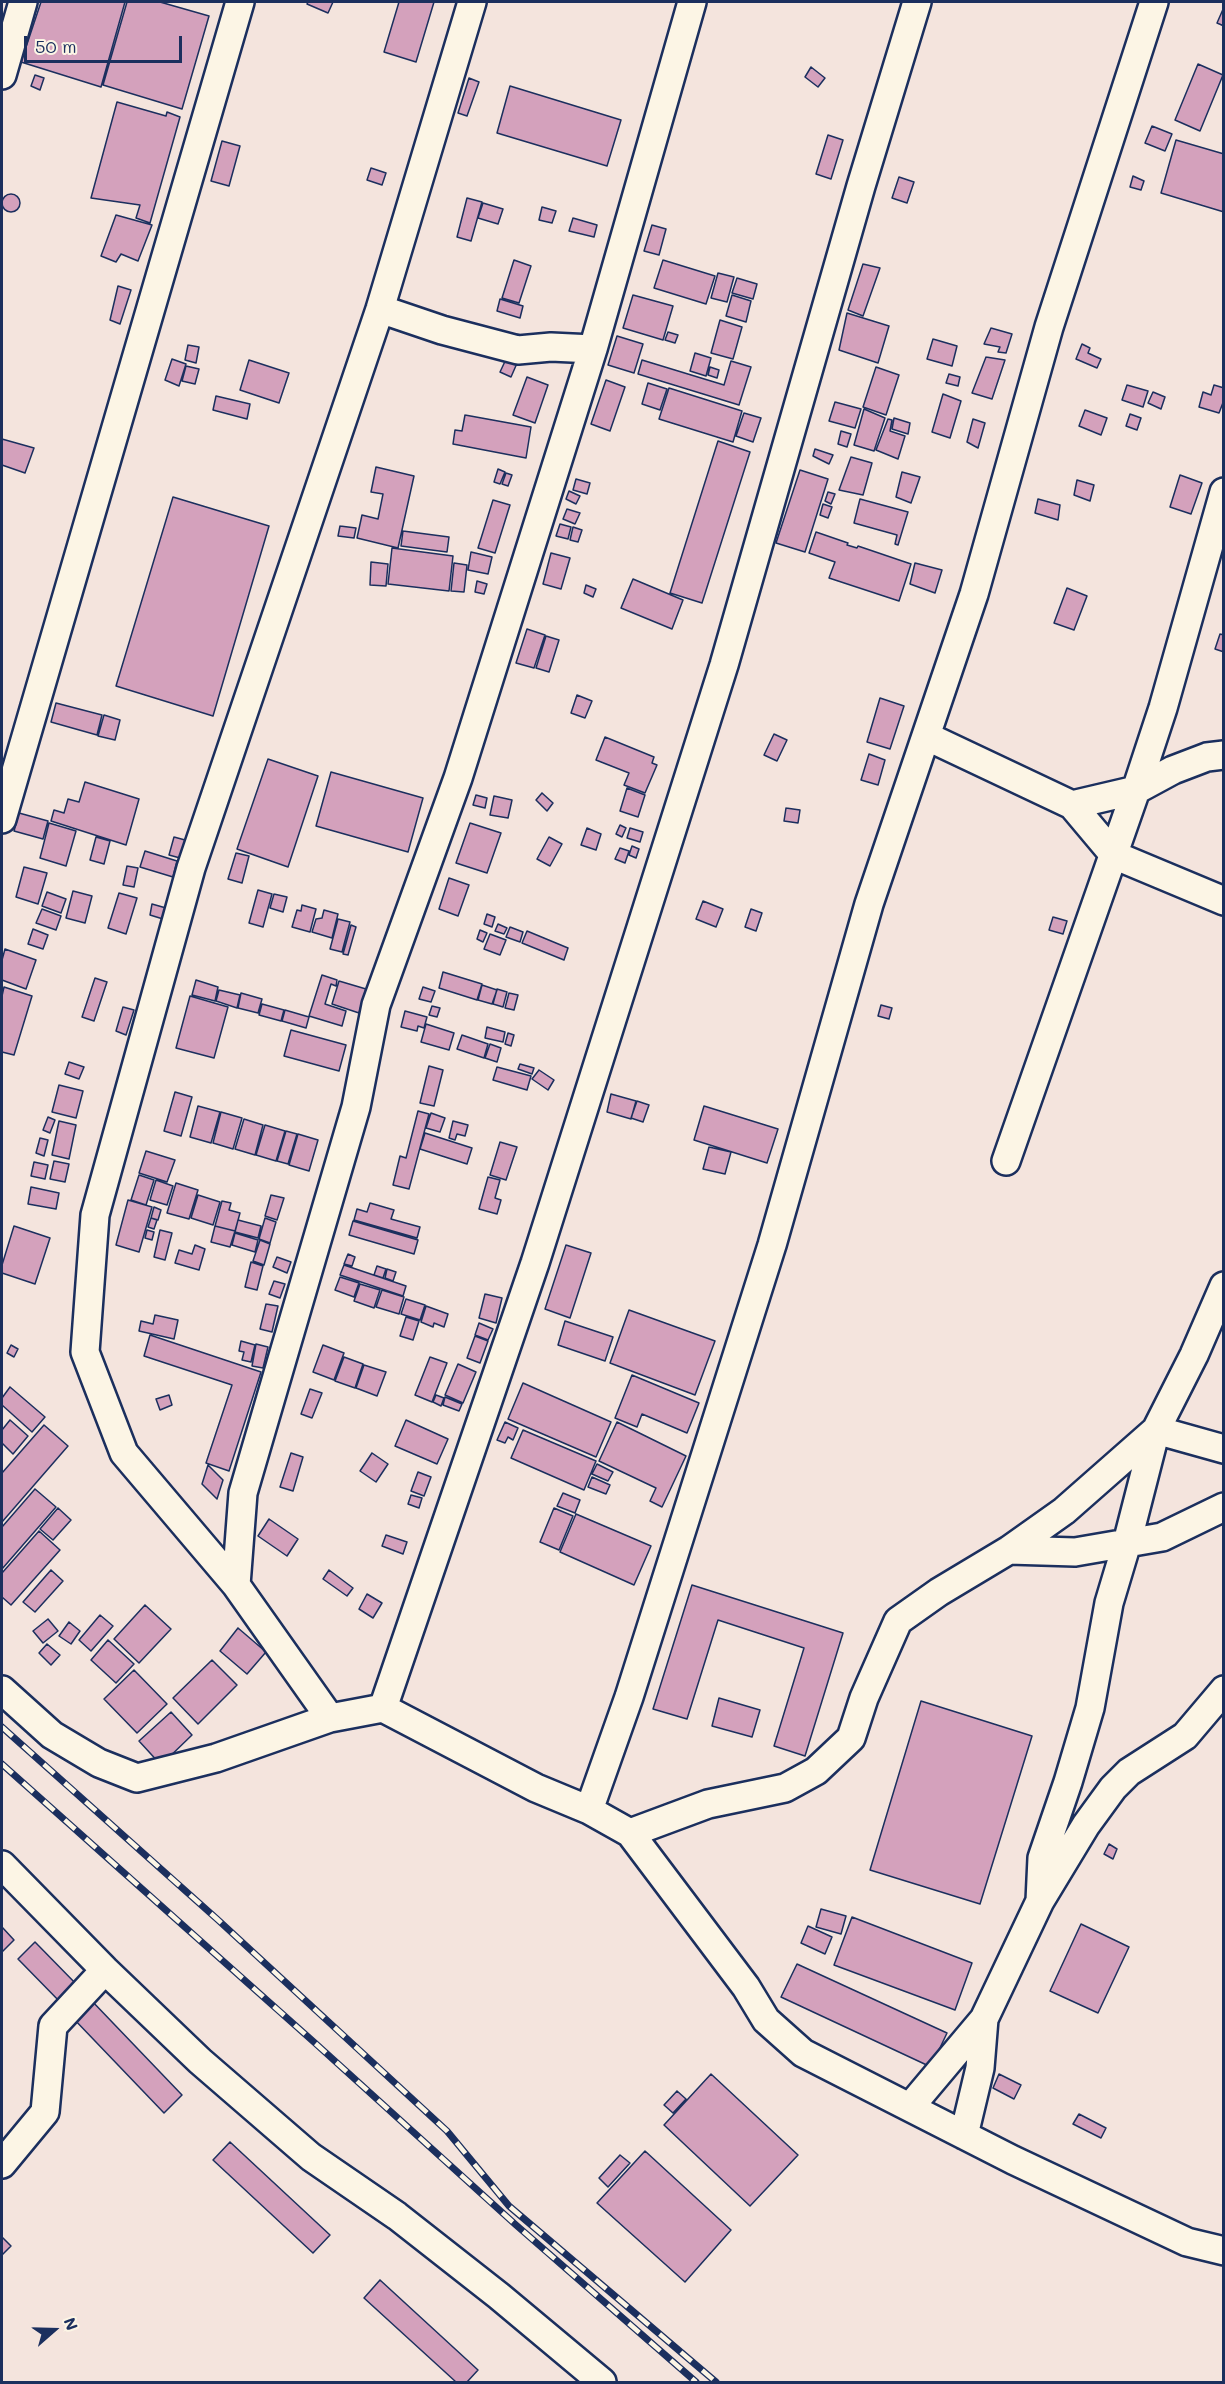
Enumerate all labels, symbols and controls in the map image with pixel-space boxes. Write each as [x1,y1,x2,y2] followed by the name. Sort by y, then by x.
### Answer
[27,24,184,62] scale bar
[35,34,77,58] text: 50 m
[24,2300,84,2360] north arrow
[59,2314,83,2333] text: N

